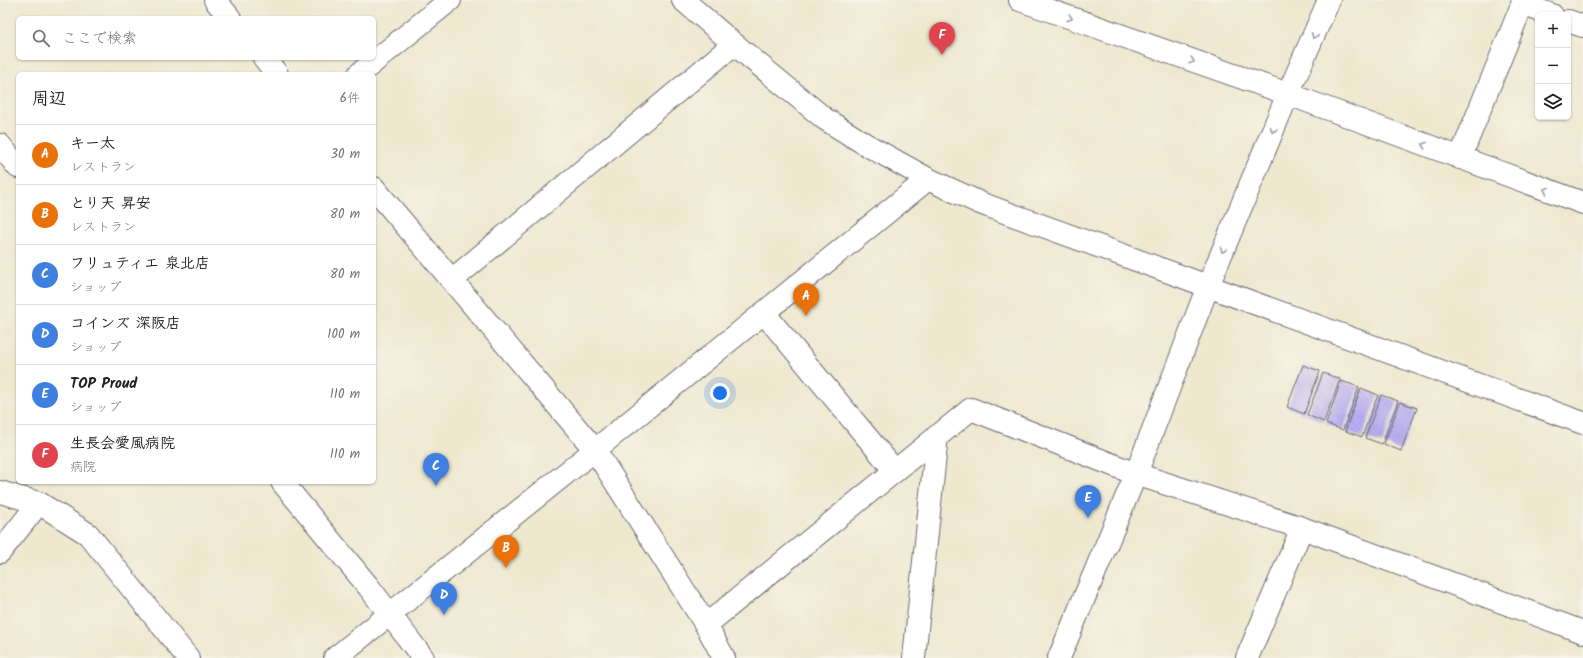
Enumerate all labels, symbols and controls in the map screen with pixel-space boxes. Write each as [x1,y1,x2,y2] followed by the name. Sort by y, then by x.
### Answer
[1535,12,1571,120] map controls
[1535,12,1571,48] button: +
[1066,13,1073,21] one-way arrow
[16,16,376,60] search box
[929,22,955,55] pin: F
[30,27,52,49] icon: search
[62,27,137,51] text: ここで検索
[1310,32,1318,39] one-way arrow
[1535,48,1571,84] button: −
[1189,56,1196,64] one-way arrow
[1535,84,1571,120] button: layers
[32,86,66,113] text: 周辺
[340,88,360,109] text: 6件
[1270,125,1278,133] one-way arrow
[70,132,115,156] text: キー太
[1421,141,1428,149] one-way arrow
[41,144,49,165] text: A
[331,144,360,165] text: 30 m
[70,157,136,178] text: レストラン
[1543,186,1550,194] one-way arrow
[70,192,151,216] text: とり天 昇安
[41,204,49,225] text: B
[330,204,360,225] text: 80 m
[70,217,136,238] text: レストラン
[1220,247,1228,254] one-way arrow
[70,252,210,276] text: フリュティエ 泉北店
[41,264,49,285] text: C
[330,264,360,285] text: 80 m
[70,277,121,298] text: ショップ
[793,283,819,316] pin: A
[70,312,181,336] text: コインズ 深阪店
[41,324,49,345] text: D
[327,324,360,345] text: 100 m
[70,337,121,358] text: ショップ
[70,372,137,396] text: TOP Proud
[710,383,730,403] your location
[41,384,49,405] text: E
[330,384,360,405] text: 110 m
[70,397,121,418] text: ショップ
[70,432,175,456] text: 生長会愛風病院
[41,444,49,465] text: F
[330,444,360,465] text: 110 m
[423,453,449,486] pin: C
[70,457,96,478] text: 病院
[1075,485,1101,518] pin: E
[493,535,519,568] pin: B
[431,582,457,615] pin: D

